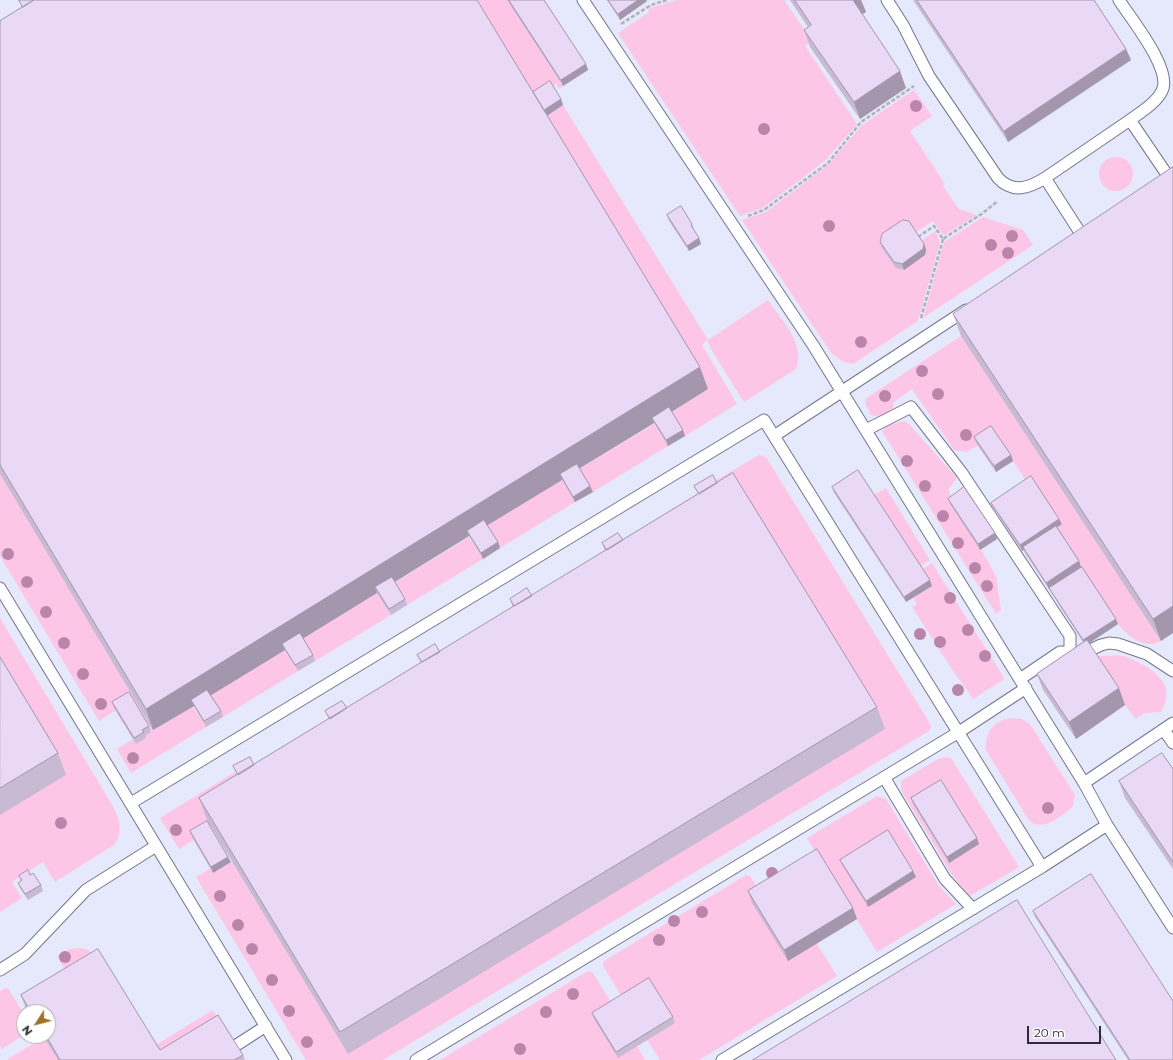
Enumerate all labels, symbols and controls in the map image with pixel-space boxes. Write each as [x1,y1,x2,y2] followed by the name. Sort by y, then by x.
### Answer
[16,1004,56,1044] north arrow
[1029,1018,1103,1044] scale bar
[19,1023,35,1038] text: N
[1034,1025,1065,1040] text: 20 m

